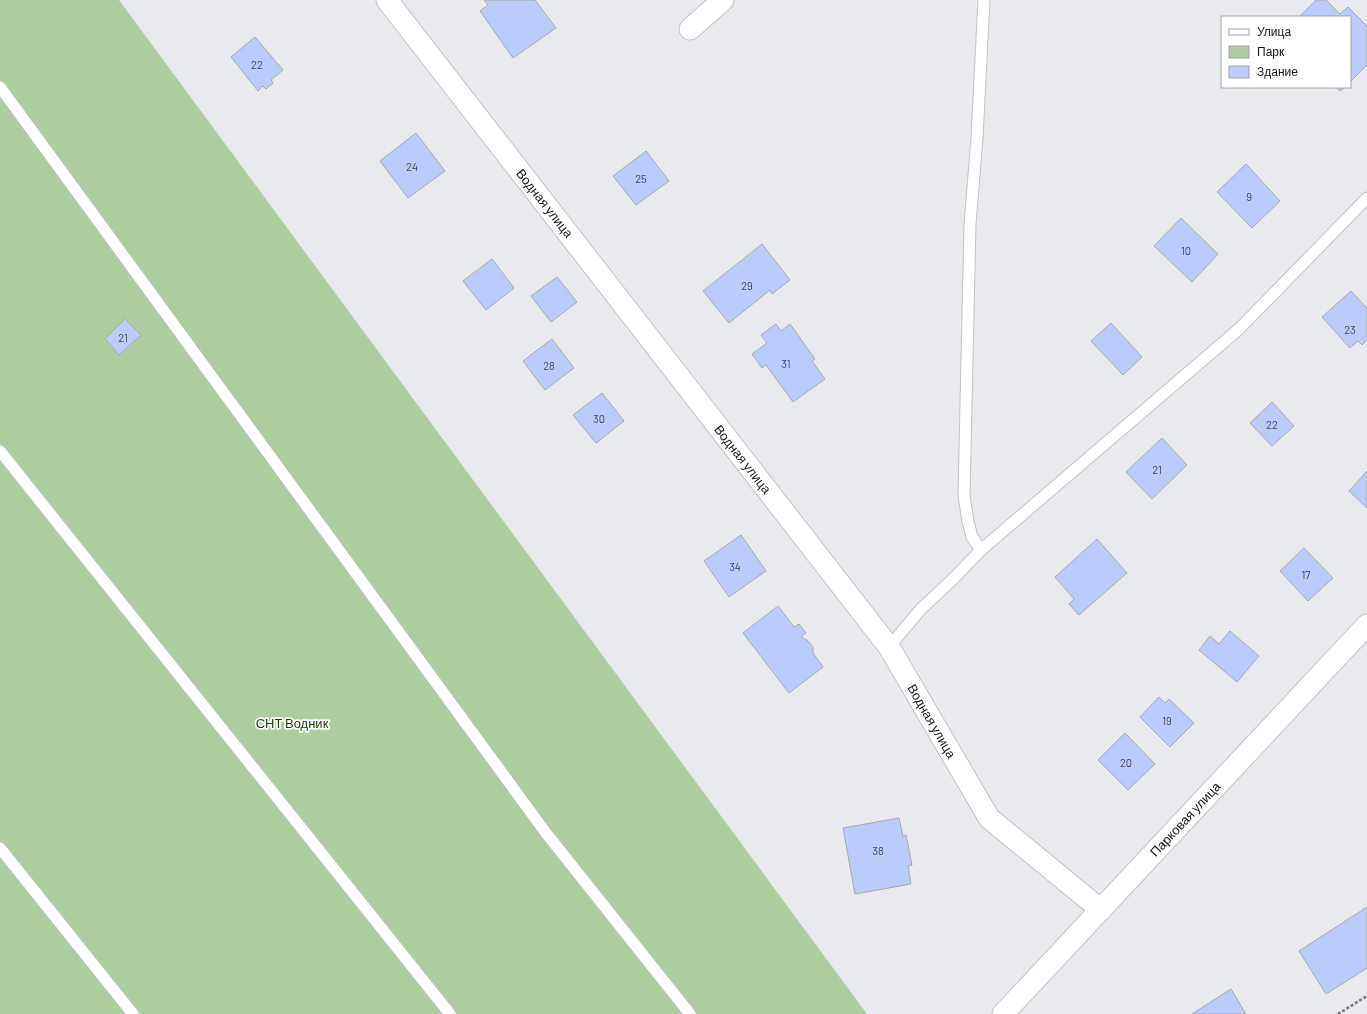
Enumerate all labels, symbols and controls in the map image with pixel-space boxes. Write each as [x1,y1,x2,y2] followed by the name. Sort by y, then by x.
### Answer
[1221,16,1351,88] legend
[1257,24,1291,39] text: Улица
[1257,44,1285,59] text: Парк
[251,58,263,71] house number: 22
[1257,64,1298,79] text: Здание
[406,160,418,173] house number: 24
[513,165,577,241] street label: Водная улица
[635,172,647,185] house number: 25
[1246,190,1252,203] house number: 9
[1181,244,1191,257] house number: 10
[741,279,753,292] house number: 29
[1344,323,1356,336] house number: 23
[118,331,128,344] house number: 21
[781,357,791,370] house number: 31
[543,359,555,372] house number: 28
[593,412,605,425] house number: 30
[1266,418,1278,431] house number: 22
[711,421,775,497] street label: Водная улица
[1152,463,1162,476] house number: 21
[729,560,741,573] house number: 34
[1301,568,1311,581] house number: 17
[904,681,960,762] street label: Водная улица
[1162,714,1172,727] house number: 19
[256,715,329,731] park label: СНТ Водник
[1120,756,1132,769] house number: 20
[1146,778,1224,860] street label: Парковая улица
[872,844,884,857] house number: 38

